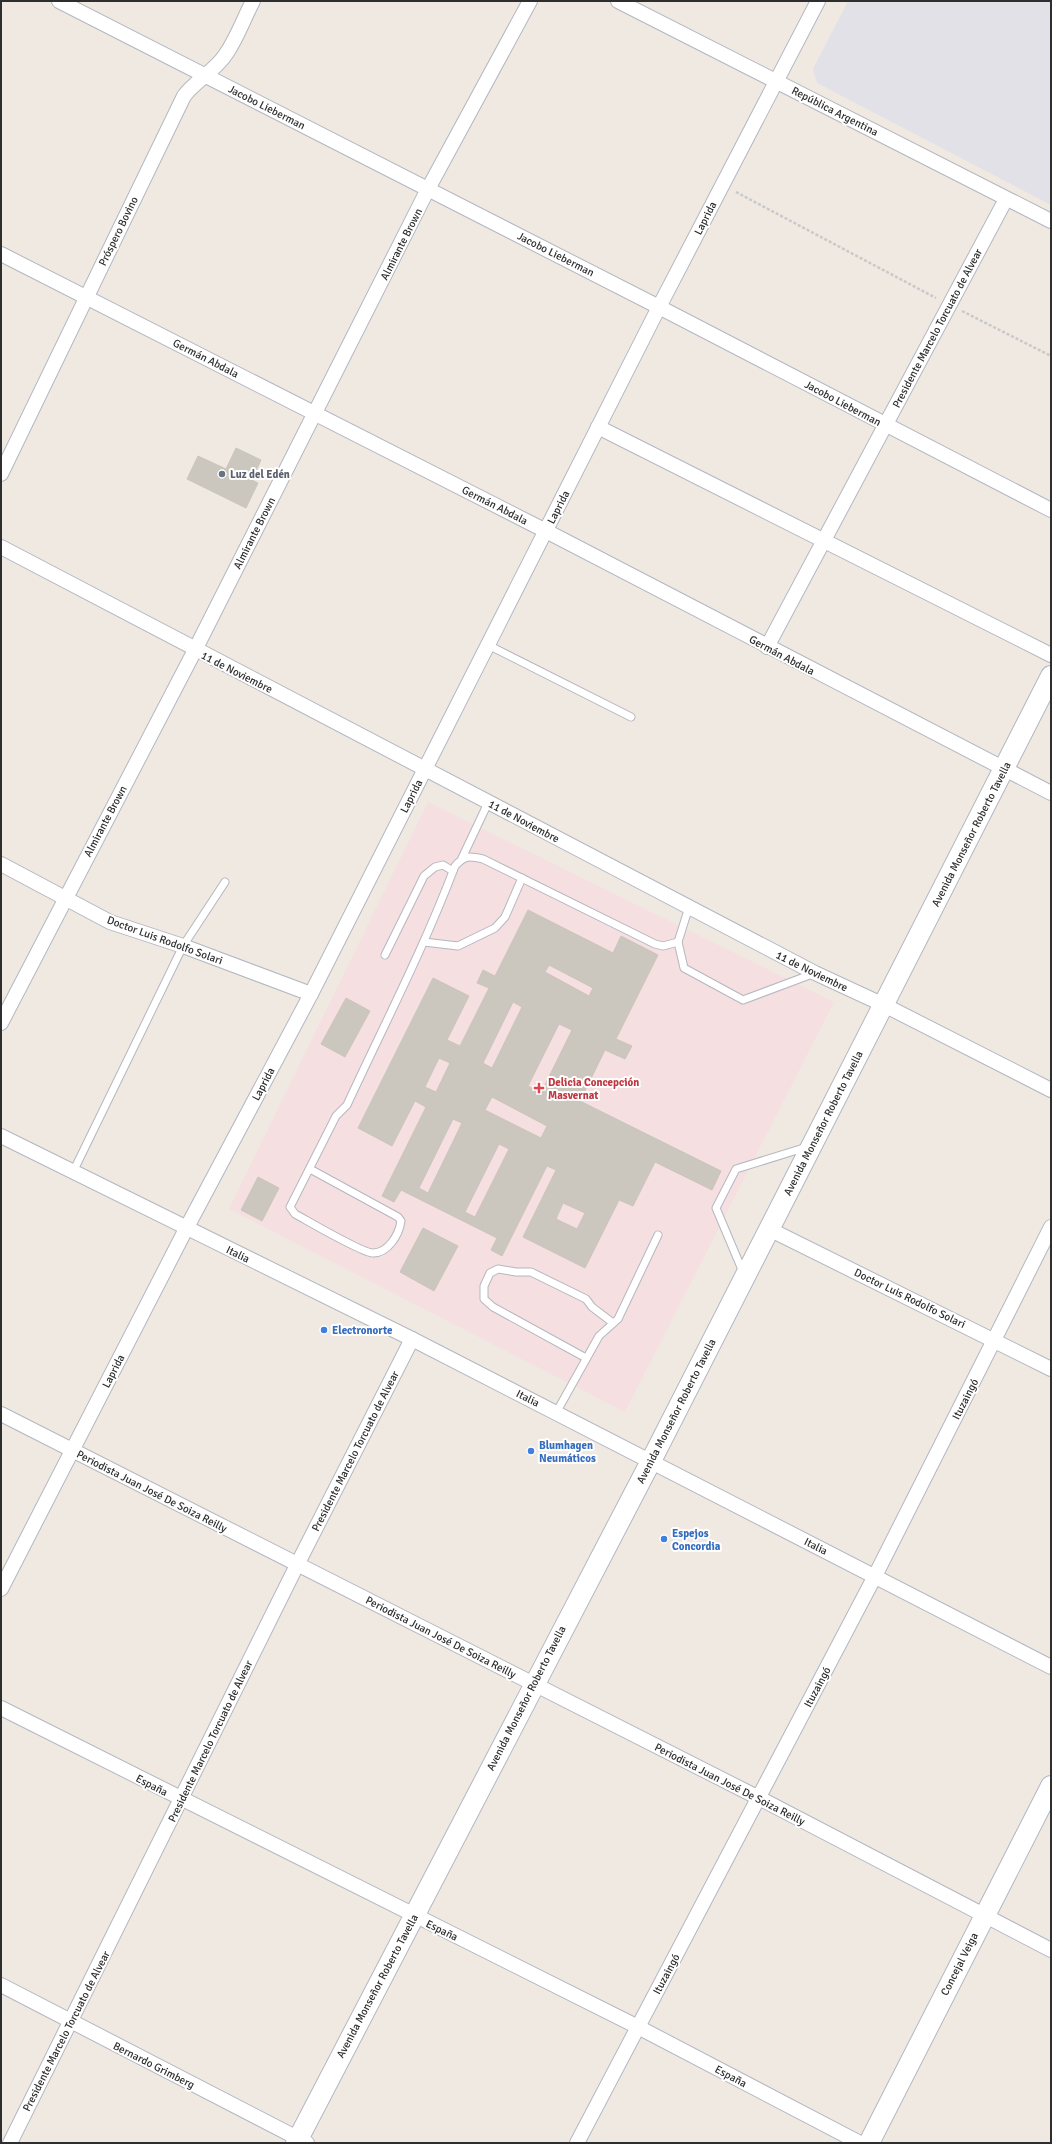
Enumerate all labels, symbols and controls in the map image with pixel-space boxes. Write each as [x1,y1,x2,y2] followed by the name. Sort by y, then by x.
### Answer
[226,82,307,132] street label: Jacobo Lieberman
[789,84,881,139] street label: República Argentina
[96,194,141,268] street label: Próspero Bovino
[692,199,720,237] street label: Laprida
[378,206,425,282] street label: Almirante Brown
[515,229,596,279] street label: Jacobo Lieberman
[890,246,985,410] street label: Presidente Marcelo Torcuato de Alvear
[171,336,241,381] street label: Germán Abdala
[802,378,883,429] street label: Jacobo Lieberman
[230,468,290,481] place label: Luz del Edén
[217,469,227,479] marker: Luz del Edén
[460,483,530,528] street label: Germán Abdala
[545,488,573,526] street label: Laprida
[231,495,278,571] street label: Almirante Brown
[747,633,817,678] street label: Germán Abdala
[199,649,275,696] street label: 11 de Noviembre
[929,759,1014,909] street label: Avenida Monseñor Roberto Tavella
[398,777,426,815] street label: Laprida
[81,783,130,859] street label: Almirante Brown
[486,797,561,846] street label: 11 de Noviembre
[105,913,224,967] street label: Doctor Luis Rodolfo Solari
[774,948,850,994] street label: 11 de Noviembre
[781,1048,866,1198] street label: Avenida Monseñor Roberto Tavella
[249,1065,278,1103] street label: Laprida
[548,1076,639,1102] place label: Delicia Concepción Masvernat
[533,1082,545,1094] marker: Delicia Concepción Masvernat
[224,1243,252,1266] street label: Italia
[852,1266,968,1331] street label: Doctor Luis Rodolfo Solari
[332,1324,393,1337] place label: Electronorte
[319,1325,329,1335] marker: Electronorte
[634,1336,719,1486] street label: Avenida Monseñor Roberto Tavella
[100,1352,128,1390] street label: Laprida
[309,1369,402,1534] street label: Presidente Marcelo Torcuato de Alvear
[950,1376,981,1422] street label: Ituzaingó
[514,1387,542,1410] street label: Italia
[539,1439,596,1465] place label: Blumhagen Neumáticos
[526,1446,536,1456] marker: Blumhagen Neumáticos
[74,1448,230,1536] street label: Periodista Juan José De Soiza Reilly
[672,1527,721,1553] place label: Espejos Concordia
[659,1534,669,1544] marker: Espejos Concordia
[802,1535,830,1558] street label: Italia
[363,1594,519,1682] street label: Periodista Juan José De Soiza Reilly
[484,1623,569,1773] street label: Avenida Monseñor Roberto Tavella
[165,1658,255,1824] street label: Presidente Marcelo Torcuato de Alvear
[801,1664,834,1710] street label: Ituzaingó
[652,1741,808,1829] street label: Periodista Juan José De Soiza Reilly
[134,1772,170,1799] street label: España
[334,1912,421,2060] street label: Avenida Monseñor Roberto Tavella
[424,1917,460,1944] street label: España
[938,1930,981,1998] street label: Concejal Veiga
[20,1949,113,2114] street label: Presidente Marcelo Torcuato de Alvear
[650,1951,683,1997] street label: Ituzaingó
[111,2039,197,2092] street label: Bernardo Grimberg
[713,2063,749,2090] street label: España

